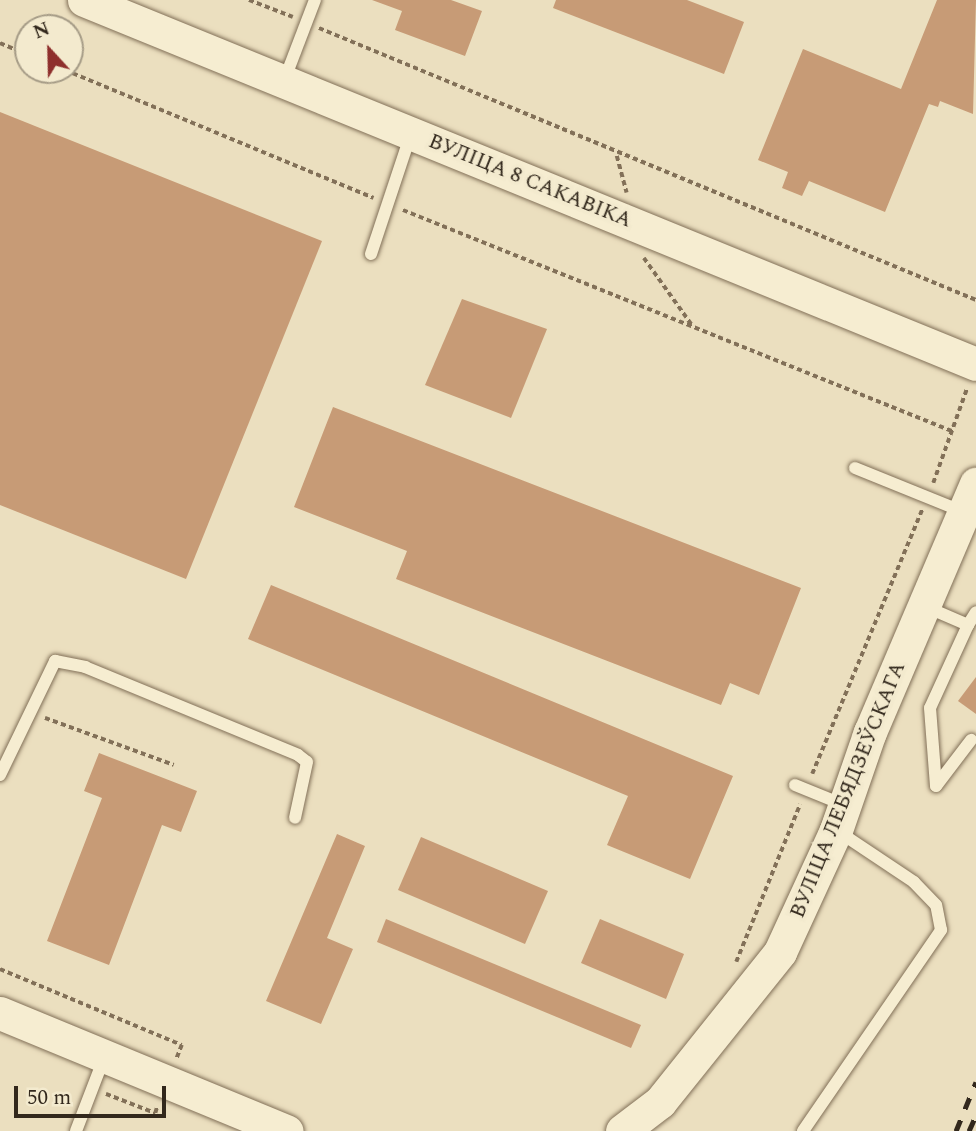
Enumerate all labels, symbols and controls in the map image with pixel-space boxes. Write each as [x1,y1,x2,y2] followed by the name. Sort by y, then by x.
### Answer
[14,14,84,84] north arrow
[29,15,54,47] text: N
[425,129,635,233] street label: ВУЛІЦА 8 САКАВІКА
[785,658,911,922] street label: ВУЛІЦА ЛЕБЯДЗЕЎСКАГА
[18,1072,170,1116] scale bar
[27,1082,71,1114] text: 50 m

